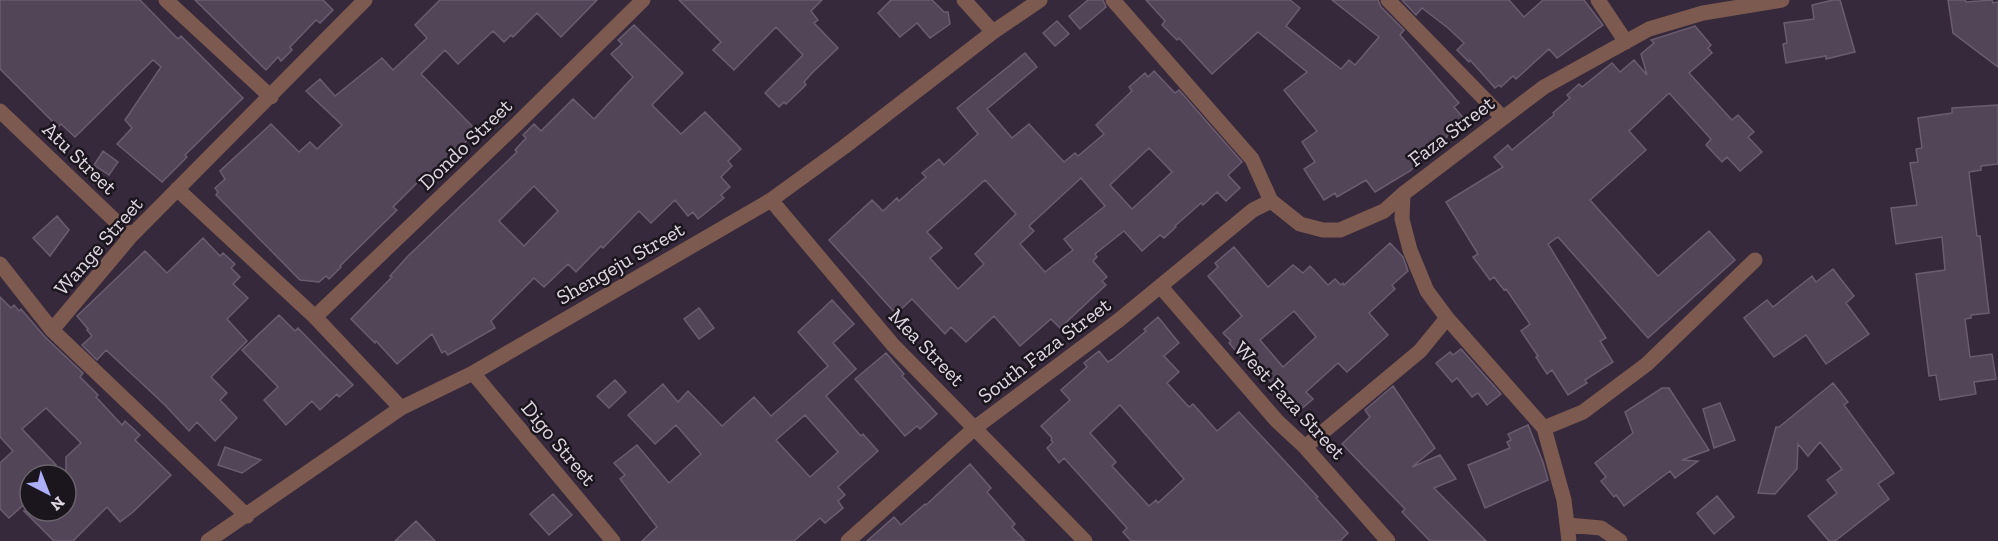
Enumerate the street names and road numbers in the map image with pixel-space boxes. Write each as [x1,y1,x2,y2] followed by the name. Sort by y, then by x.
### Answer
[1403,90,1499,172] street label: Faza Street
[413,93,517,195] street label: Dondo Street
[38,117,122,199] street label: Atu Street
[48,191,148,300] street label: Wange Street
[552,216,689,311] street label: Shengeju Street
[973,292,1115,408] street label: South Faza Street
[884,303,970,391] street label: Mea Street
[1229,336,1351,464] street label: West Faza Street
[516,395,602,491] street label: Digo Street

